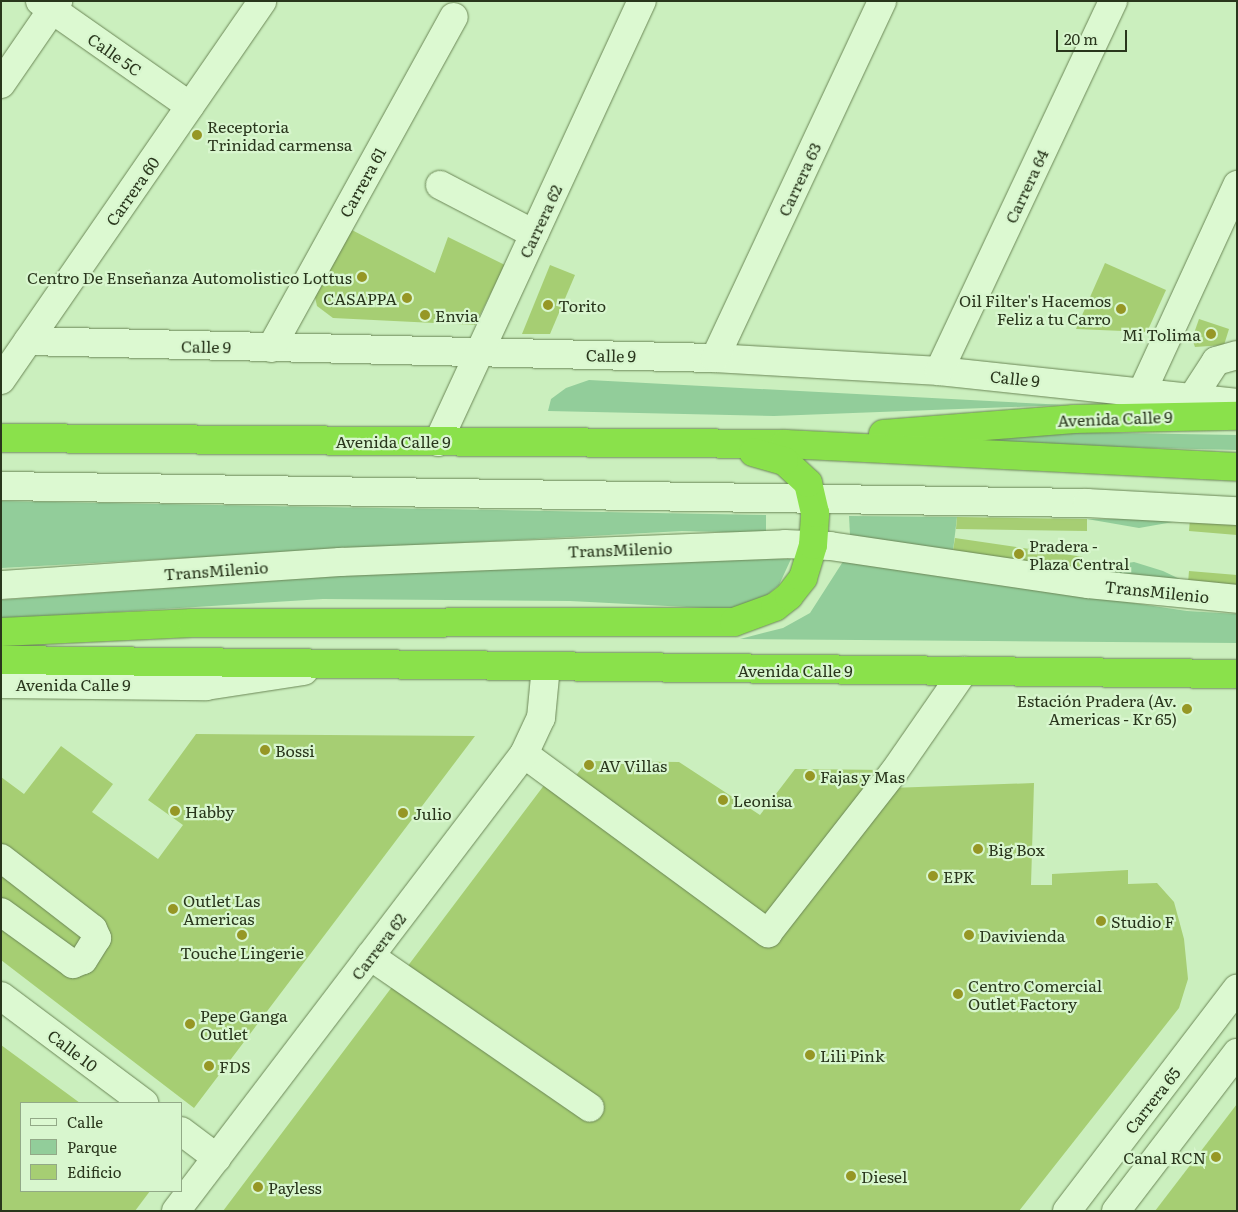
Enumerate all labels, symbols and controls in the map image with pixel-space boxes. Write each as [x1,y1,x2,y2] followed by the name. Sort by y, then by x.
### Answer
[1058,20,1129,52] scale bar
[1064,27,1098,50] text: 20 m
[84,29,146,79] street label: Calle 5C
[207,116,352,154] place label: Receptoria Trinidad carmensa
[191,129,203,141] marker: Receptoria Trinidad carmensa
[774,139,824,219] street label: Carrera 63
[335,144,389,220] street label: Carrera 61
[1001,146,1051,226] street label: Carrera 64
[101,153,163,229] street label: Carrera 60
[515,181,565,261] street label: Carrera 62
[27,267,352,287] place label: Centro De Enseñanza Automolistico Lottus
[356,271,368,283] marker: Centro De Enseñanza Automolistico Lottus
[323,288,397,308] place label: CASAPPA
[959,290,1111,328] place label: Oil Filter's Hacemos Feliz a tu Carro
[401,292,413,304] marker: CASAPPA
[558,295,606,315] place label: Torito
[542,299,554,311] marker: Torito
[1115,303,1127,315] marker: Oil Filter's Hacemos Feliz a tu Carro
[435,305,479,325] place label: Envia
[419,309,431,321] marker: Envia
[1122,324,1201,344] place label: Mi Tolima
[1205,328,1217,340] marker: Mi Tolima
[181,336,231,356] street label: Calle 9
[586,345,636,365] street label: Calle 9
[989,366,1041,390] street label: Calle 9
[1057,406,1173,430] street label: Avenida Calle 9
[335,431,451,451] street label: Avenida Calle 9
[1029,535,1129,573] place label: Pradera - Plaza Central
[567,538,673,560] street label: TransMilenio
[1013,548,1025,560] marker: Pradera - Plaza Central
[163,557,269,583] street label: TransMilenio
[1104,576,1210,606] street label: TransMilenio
[737,660,853,680] street label: Avenida Calle 9
[15,674,131,694] street label: Avenida Calle 9
[1017,690,1177,728] place label: Estación Pradera (Av. Americas - Kr 65)
[1181,703,1193,715] marker: Estación Pradera (Av. Americas - Kr 65)
[275,740,314,760] place label: Bossi
[259,744,271,756] marker: Bossi
[599,755,667,775] place label: AV Villas
[583,759,595,771] marker: AV Villas
[820,766,905,786] place label: Fajas y Mas
[804,770,816,782] marker: Fajas y Mas
[733,790,792,810] place label: Leonisa
[717,794,729,806] marker: Leonisa
[185,801,234,821] place label: Habby
[413,803,452,823] place label: Julio
[169,805,181,817] marker: Habby
[397,807,409,819] marker: Julio
[988,839,1045,859] place label: Big Box
[972,843,984,855] marker: Big Box
[943,866,975,886] place label: EPK
[927,870,939,882] marker: EPK
[183,890,260,928] place label: Outlet Las Americas
[167,903,179,915] marker: Outlet Las Americas
[347,909,409,983] street label: Carrera 62
[1111,911,1174,931] place label: Studio F
[1095,915,1107,927] marker: Studio F
[979,925,1065,945] place label: Davivienda
[236,929,248,941] marker: Touche Lingerie
[963,929,975,941] marker: Davivienda
[180,942,304,962] place label: Touche Lingerie
[968,975,1102,1013] place label: Centro Comercial Outlet Factory
[952,988,964,1000] marker: Centro Comercial Outlet Factory
[200,1005,288,1043] place label: Pepe Ganga Outlet
[184,1018,196,1030] marker: Pepe Ganga Outlet
[44,1025,102,1075] street label: Calle 10
[820,1045,885,1065] place label: Lili Pink
[804,1049,816,1061] marker: Lili Pink
[219,1056,251,1076] place label: FDS
[203,1060,215,1072] marker: FDS
[1120,1063,1184,1137] street label: Carrera 65
[20,1102,182,1192] legend
[67,1110,103,1133] text: Calle
[67,1135,117,1158] text: Parque
[1123,1147,1206,1167] place label: Canal RCN
[1210,1151,1222,1163] marker: Canal RCN
[67,1160,122,1183] text: Edificio
[861,1166,907,1186] place label: Diesel
[845,1170,857,1182] marker: Diesel
[268,1177,322,1197] place label: Payless
[252,1181,264,1193] marker: Payless

